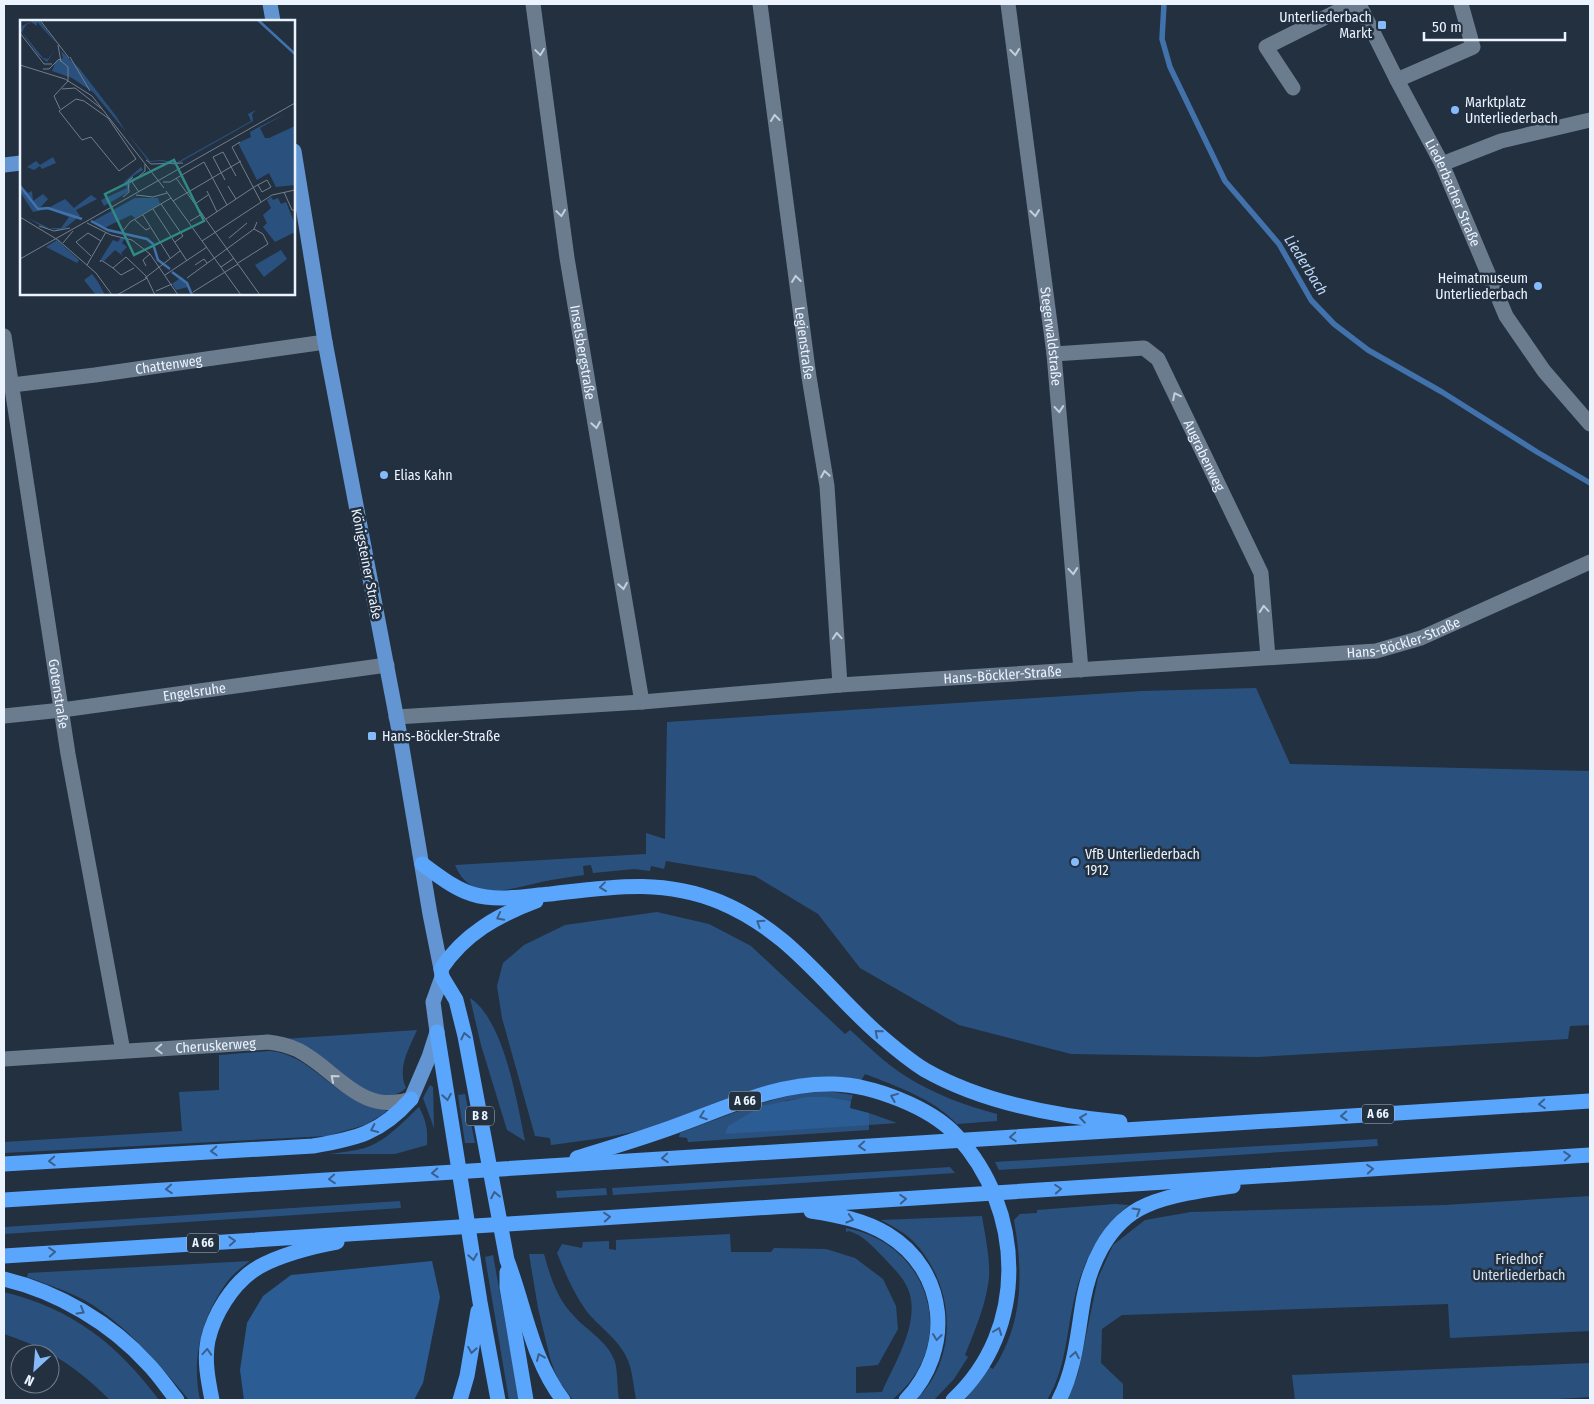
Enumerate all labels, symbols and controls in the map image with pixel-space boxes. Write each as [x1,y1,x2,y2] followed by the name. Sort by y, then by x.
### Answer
[1279,9,1372,42] place label: Unterliederbach Markt
[1424,10,1565,42] scale bar
[1432,18,1462,36] text: 50 m
[1376,19,1388,31] marker: Unterliederbach Markt
[20,20,295,295] inset map
[534,48,545,56] one-way arrow
[1009,48,1019,56] one-way arrow
[1465,94,1558,127] place label: Marktplatz Unterliederbach
[1449,104,1461,116] marker: Marktplatz Unterliederbach
[770,114,781,122] one-way arrow
[1421,136,1484,249] street label: Liederbacher Straße
[556,209,566,217] one-way arrow
[1030,209,1040,218] one-way arrow
[1280,232,1332,298] water label: Liederbach
[1435,270,1528,303] place label: Heimatmuseum Unterliederbach
[791,275,802,283] one-way arrow
[1532,280,1544,292] marker: Heimatmuseum Unterliederbach
[1036,286,1065,387] street label: Stegerwaldstraße
[566,304,599,401] street label: Inselsbergstraße
[791,306,817,381] street label: Legienstraße
[134,352,204,378] street label: Chattenweg
[1171,392,1182,401] one-way arrow
[1053,406,1064,414] one-way arrow
[1180,417,1229,494] street label: Augrabenweg
[591,421,601,430] one-way arrow
[394,467,453,484] place label: Elias Kahn
[378,469,390,481] marker: Elias Kahn
[820,470,830,479] one-way arrow
[347,507,386,621] street label: Königsteiner Straße
[1067,568,1078,576] one-way arrow
[617,581,627,590] one-way arrow
[1259,604,1270,612] one-way arrow
[1346,613,1463,662] street label: Hans-Böckler-Straße
[832,632,843,640] one-way arrow
[45,658,72,730] street label: Gotenstraße
[943,663,1062,687] street label: Hans-Böckler-Straße
[162,679,227,705] street label: Engelsruhe
[382,728,500,745] place label: Hans-Böckler-Straße
[366,730,378,742] marker: Hans-Böckler-Straße
[1085,846,1200,879] place label: VfB Unterliederbach 1912
[1069,856,1081,868] marker: VfB Unterliederbach 1912
[599,881,607,892] one-way arrow
[496,910,505,920] one-way arrow
[756,920,765,929] one-way arrow
[875,1030,884,1039] one-way arrow
[460,1031,471,1040] one-way arrow
[175,1035,257,1057] street label: Cheruskerweg
[155,1043,163,1054] one-way arrow
[331,1074,340,1083] one-way arrow
[729,1092,761,1110] road number: A 66
[442,1093,452,1102] one-way arrow
[890,1093,899,1103] one-way arrow
[1537,1098,1545,1109] one-way arrow
[1362,1104,1394,1124] road number: A 66
[466,1106,494,1126] road number: B 8
[699,1110,708,1120] one-way arrow
[1340,1110,1348,1121] one-way arrow
[1079,1114,1088,1124] one-way arrow
[370,1123,379,1134] one-way arrow
[1009,1131,1017,1142] one-way arrow
[858,1141,866,1152] one-way arrow
[210,1146,218,1157] one-way arrow
[1563,1151,1571,1162] one-way arrow
[661,1153,669,1164] one-way arrow
[48,1155,56,1166] one-way arrow
[1366,1163,1374,1174] one-way arrow
[431,1167,439,1178] one-way arrow
[327,1174,335,1185] one-way arrow
[1055,1183,1063,1194] one-way arrow
[165,1184,173,1195] one-way arrow
[490,1191,500,1200] one-way arrow
[899,1193,907,1204] one-way arrow
[1131,1207,1140,1217] one-way arrow
[604,1212,612,1223] one-way arrow
[845,1213,853,1223] one-way arrow
[187,1234,219,1252] road number: A 66
[228,1236,236,1247] one-way arrow
[49,1247,57,1258] one-way arrow
[1473,1251,1565,1284] park label: Friedhof Unterliederbach
[467,1253,477,1262] one-way arrow
[75,1304,84,1314] one-way arrow
[992,1327,1003,1336] one-way arrow
[932,1333,943,1341] one-way arrow
[10,1344,60,1394] north arrow
[467,1346,477,1354] one-way arrow
[202,1348,213,1356] one-way arrow
[1069,1350,1079,1359] one-way arrow
[535,1353,546,1362] one-way arrow
[22,1371,37,1390] text: N

